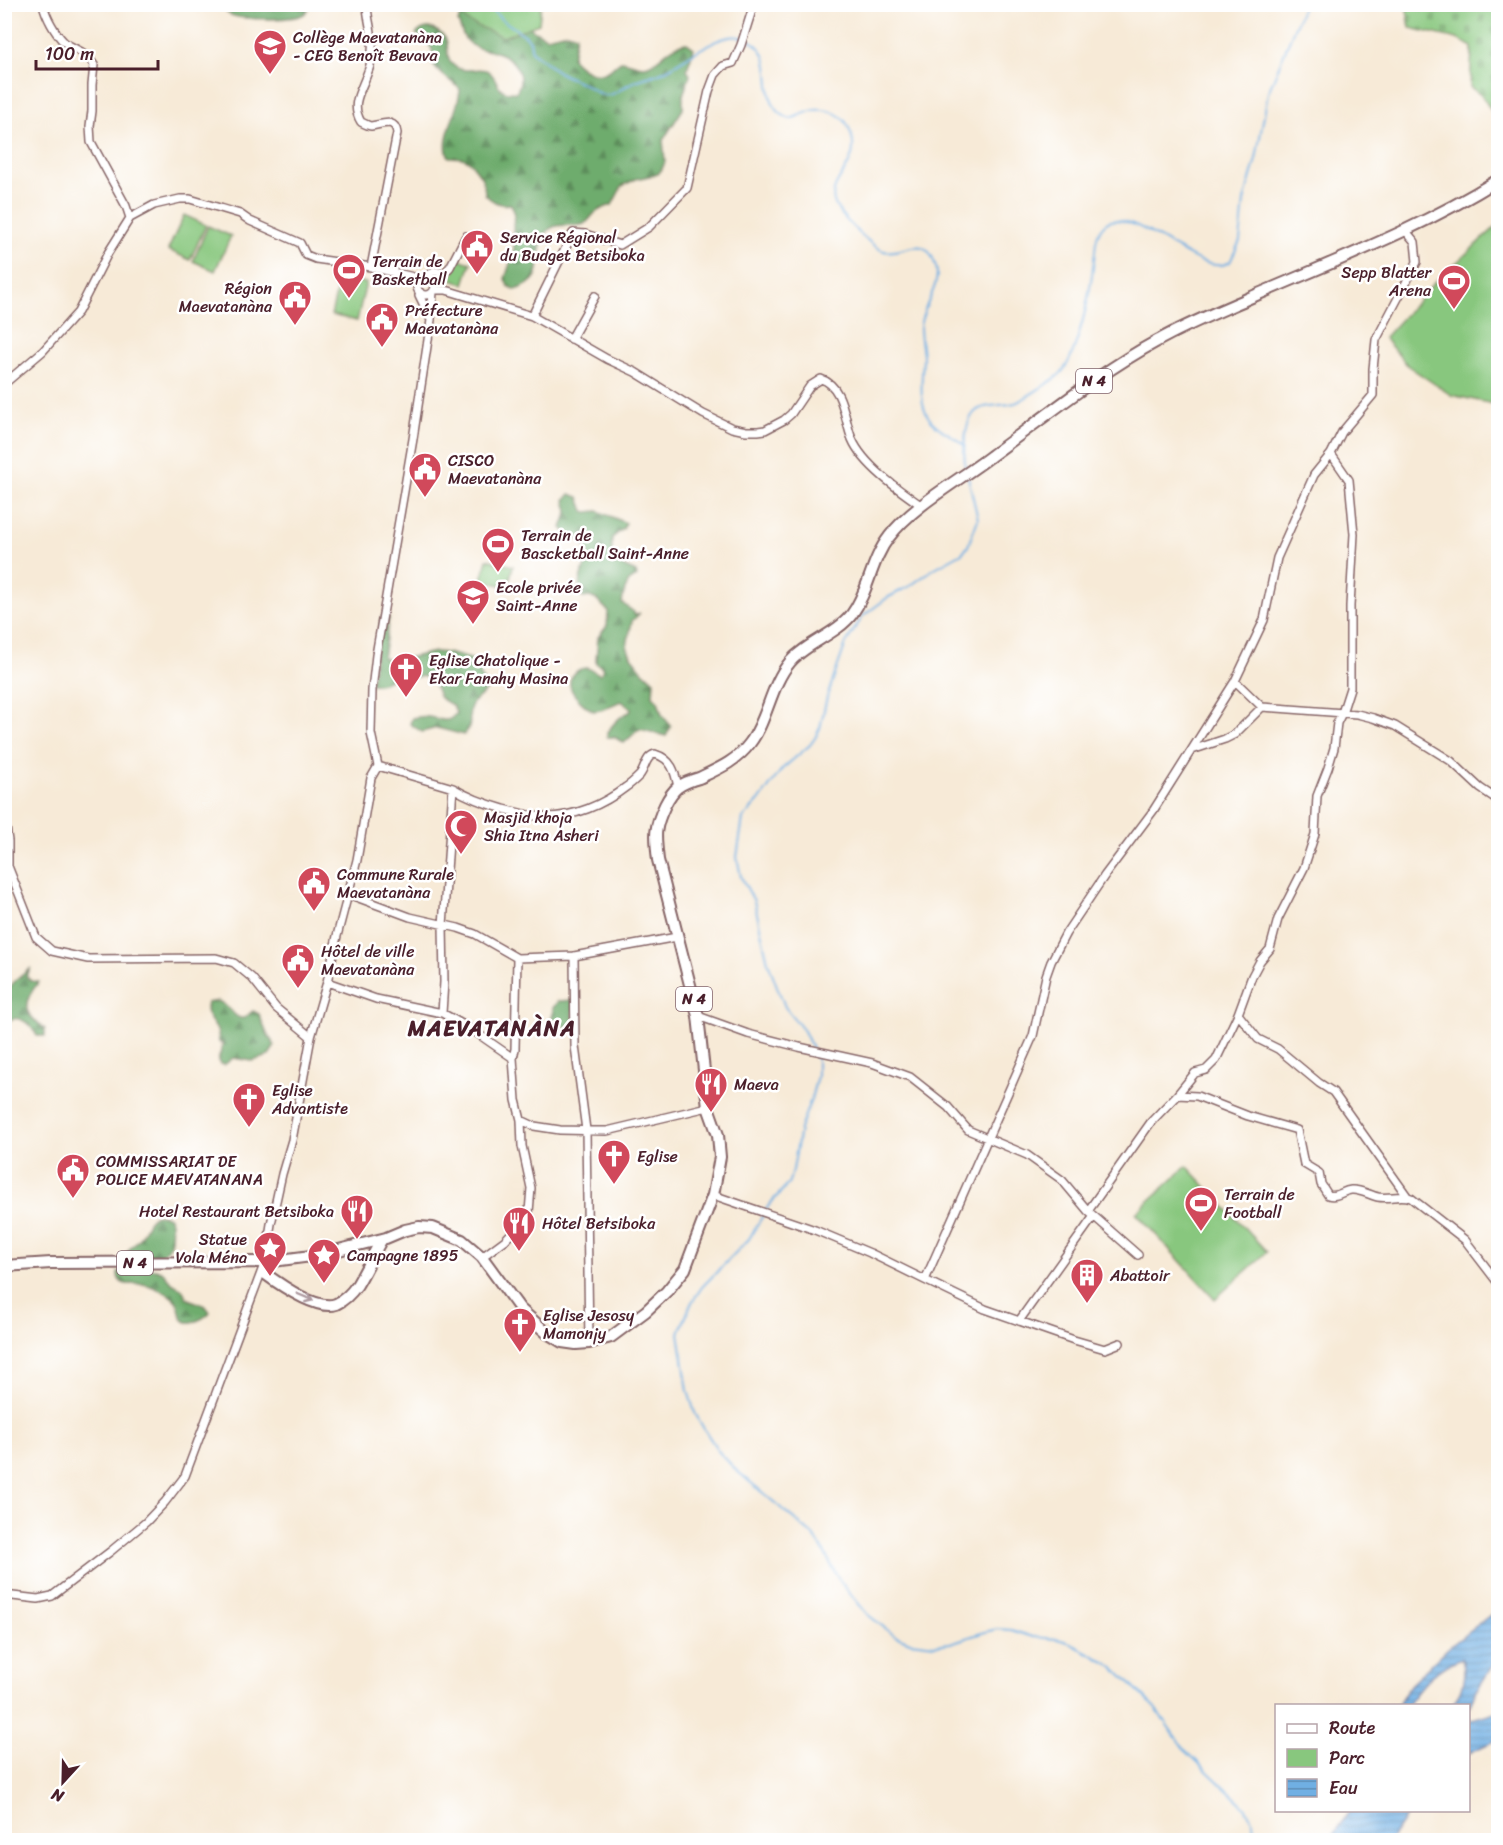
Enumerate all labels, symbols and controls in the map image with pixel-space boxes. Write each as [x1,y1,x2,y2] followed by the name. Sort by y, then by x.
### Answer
[293,23,442,70] place label: Collège Maevatanàna - CEG Benoît Bevava
[252,28,288,75] school or university icon: Collège Maevatanàna - CEG Benoît Bevava
[36,33,158,71] scale bar
[45,38,94,70] text: 100 m
[500,223,645,270] place label: Service Régional du Budget Betsiboka
[459,228,495,275] public building icon: Service Régional du Budget Betsiboka
[372,247,447,294] place label: Terrain de Basketball
[331,252,367,299] sports icon: Terrain de Basketball
[1341,258,1432,305] place label: Sepp Blatter Arena
[1436,263,1472,310] sports icon: Sepp Blatter Arena
[179,274,273,321] place label: Région Maevatanàna
[277,279,313,326] public building icon: Région Maevatanàna
[405,296,499,343] place label: Préfecture Maevatanàna
[364,301,400,348] public building icon: Préfecture Maevatanàna
[1076,369,1112,393] road number: N 4
[448,446,542,493] place label: CISCO Maevatanàna
[407,451,443,498] public building icon: CISCO Maevatanàna
[521,521,689,568] place label: Terrain de Bascketball Saint-Anne
[480,526,516,573] sports icon: Terrain de Bascketball Saint-Anne
[496,573,581,620] place label: Ecole privée Saint-Anne
[455,578,491,625] school or university icon: Ecole privée Saint-Anne
[429,646,568,693] place label: Eglise Chatolique - Ekar Fanahy Masina
[388,651,424,698] church icon: Eglise Chatolique - Ekar Fanahy Masina
[484,803,599,850] place label: Masjid khoja Shia Itna Asheri
[443,808,479,855] mosque icon: Masjid khoja Shia Itna Asheri
[337,860,454,907] place label: Commune Rurale Maevatanàna
[296,865,332,912] public building icon: Commune Rurale Maevatanàna
[321,937,415,984] place label: Hôtel de ville Maevatanàna
[280,942,316,989] public building icon: Hôtel de ville Maevatanàna
[676,987,712,1011] road number: N 4
[407,1009,576,1048] district label: MAEVATANÀNA
[693,1066,729,1113] restaurant icon: Maeva
[734,1070,779,1099] place label: Maeva
[271,1076,348,1123] place label: Eglise Advantiste
[231,1081,267,1128] church icon: Eglise Advantiste
[596,1138,632,1185] church icon: Eglise
[637,1142,678,1171] place label: Eglise
[96,1147,263,1194] place label: COMMISSARIAT DE POLICE MAEVATANANA
[55,1152,91,1199] public building icon: COMMISSARIAT DE POLICE MAEVATANANA
[1224,1180,1295,1227] place label: Terrain de Football
[1183,1185,1219,1232] sports icon: Terrain de Football
[339,1193,375,1240] restaurant icon: Hotel Restaurant Betsiboka
[139,1197,334,1226] place label: Hotel Restaurant Betsiboka
[501,1205,537,1252] restaurant icon: Hôtel Betsiboka
[542,1209,656,1238] place label: Hôtel Betsiboka
[175,1225,247,1272] place label: Statue Vola Ména
[252,1230,288,1277] place icon: Statue Vola Ména
[306,1237,342,1284] place icon: Campagne 1895
[347,1241,459,1270] place label: Campagne 1895
[117,1251,153,1275] road number: N 4
[1069,1257,1105,1304] building icon: Abattoir
[1109,1261,1171,1290] place label: Abattoir
[295,1292,313,1303] one-way arrow
[543,1301,635,1348] place label: Eglise Jesosy Mamonjy
[502,1306,538,1353] church icon: Eglise Jesosy Mamonjy
[1275,1704,1470,1812] legend
[1329,1712,1376,1744] text: Route
[1329,1742,1365,1774] text: Parc
[33,1752,93,1812] north arrow
[1329,1772,1358,1804] text: Eau
[46,1780,69,1811] text: N

